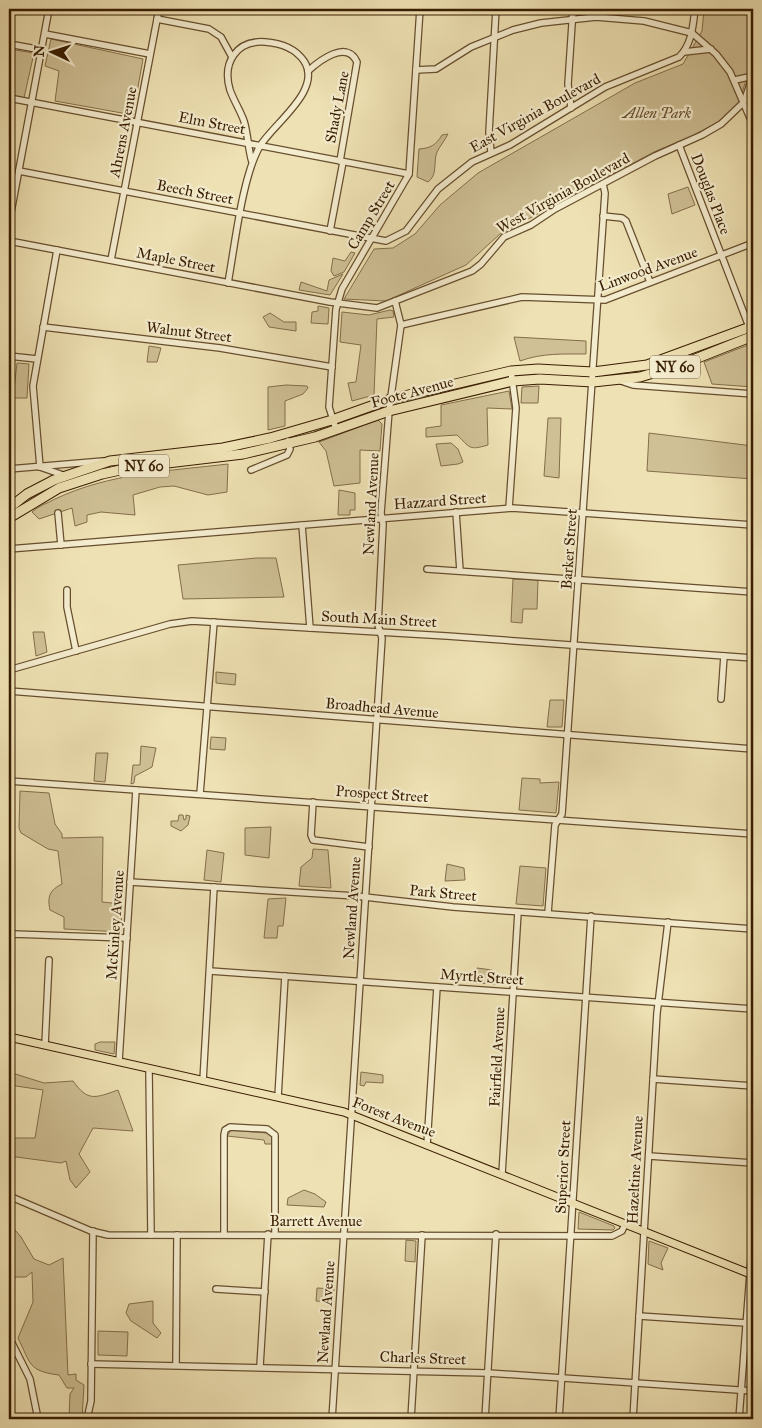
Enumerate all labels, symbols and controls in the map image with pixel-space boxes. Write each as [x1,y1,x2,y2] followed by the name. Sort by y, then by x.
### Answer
[28,28,78,78] north arrow
[31,44,48,58] text: N
[467,69,604,156] street label: East Virginia Boulevard
[321,70,353,144] street label: Shady Lane
[105,85,141,180] street label: Ahrens Avenue
[621,104,692,122] park label: Allen Park
[177,108,248,138] street label: Elm Street
[493,149,633,237] street label: West Virginia Boulevard
[687,151,735,237] street label: Douglas Place
[155,176,235,208] street label: Beech Street
[343,177,399,253] street label: Camp Street
[596,243,700,295] street label: Linwood Avenue
[135,244,218,277] street label: Maple Street
[145,318,233,346] street label: Walnut Street
[650,356,700,378] road number: NY 60
[369,372,455,412] street label: Foote Avenue
[359,452,383,556] street label: Newland Avenue
[119,454,169,478] road number: NY 60
[393,489,488,513] street label: Hazzard Street
[557,507,581,590] street label: Barker Street
[321,607,438,631] street label: South Main Street
[325,694,439,722] street label: Broadhead Avenue
[335,782,430,806] street label: Prospect Street
[339,856,365,960] street label: Newland Avenue
[102,870,128,980] street label: McKinley Avenue
[409,881,478,905] street label: Park Street
[440,965,525,989] street label: Myrtle Street
[485,1006,509,1108] street label: Fairfield Avenue
[350,1093,438,1141] street label: Forest Avenue
[623,1115,647,1225] street label: Hazeltine Avenue
[552,1119,574,1214] street label: Superior Street
[270,1212,362,1230] street label: Barrett Avenue
[313,1260,339,1364] street label: Newland Avenue
[379,1347,467,1369] street label: Charles Street

